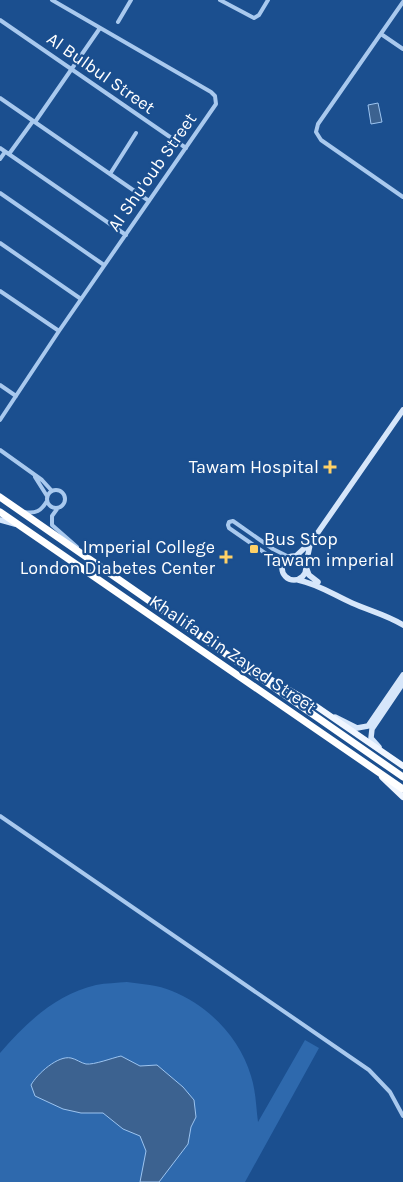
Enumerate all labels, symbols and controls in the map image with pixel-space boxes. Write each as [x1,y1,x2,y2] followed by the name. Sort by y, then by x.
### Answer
[43,28,160,119] street label: Al Bulbul Street
[103,108,201,236] street label: Al Shu'oub Street
[189,456,319,478] place label: Tawam Hospital
[323,460,337,474] marker: Tawam Hospital
[264,528,394,571] place label: Bus Stop Tawam imperial
[20,536,215,579] place label: Imperial College London Diabetes Center
[248,543,260,555] marker: Bus Stop Tawam imperial
[219,550,233,564] marker: Imperial College London Diabetes Center
[145,590,321,718] street label: Khalifa Bin Zayed Street

